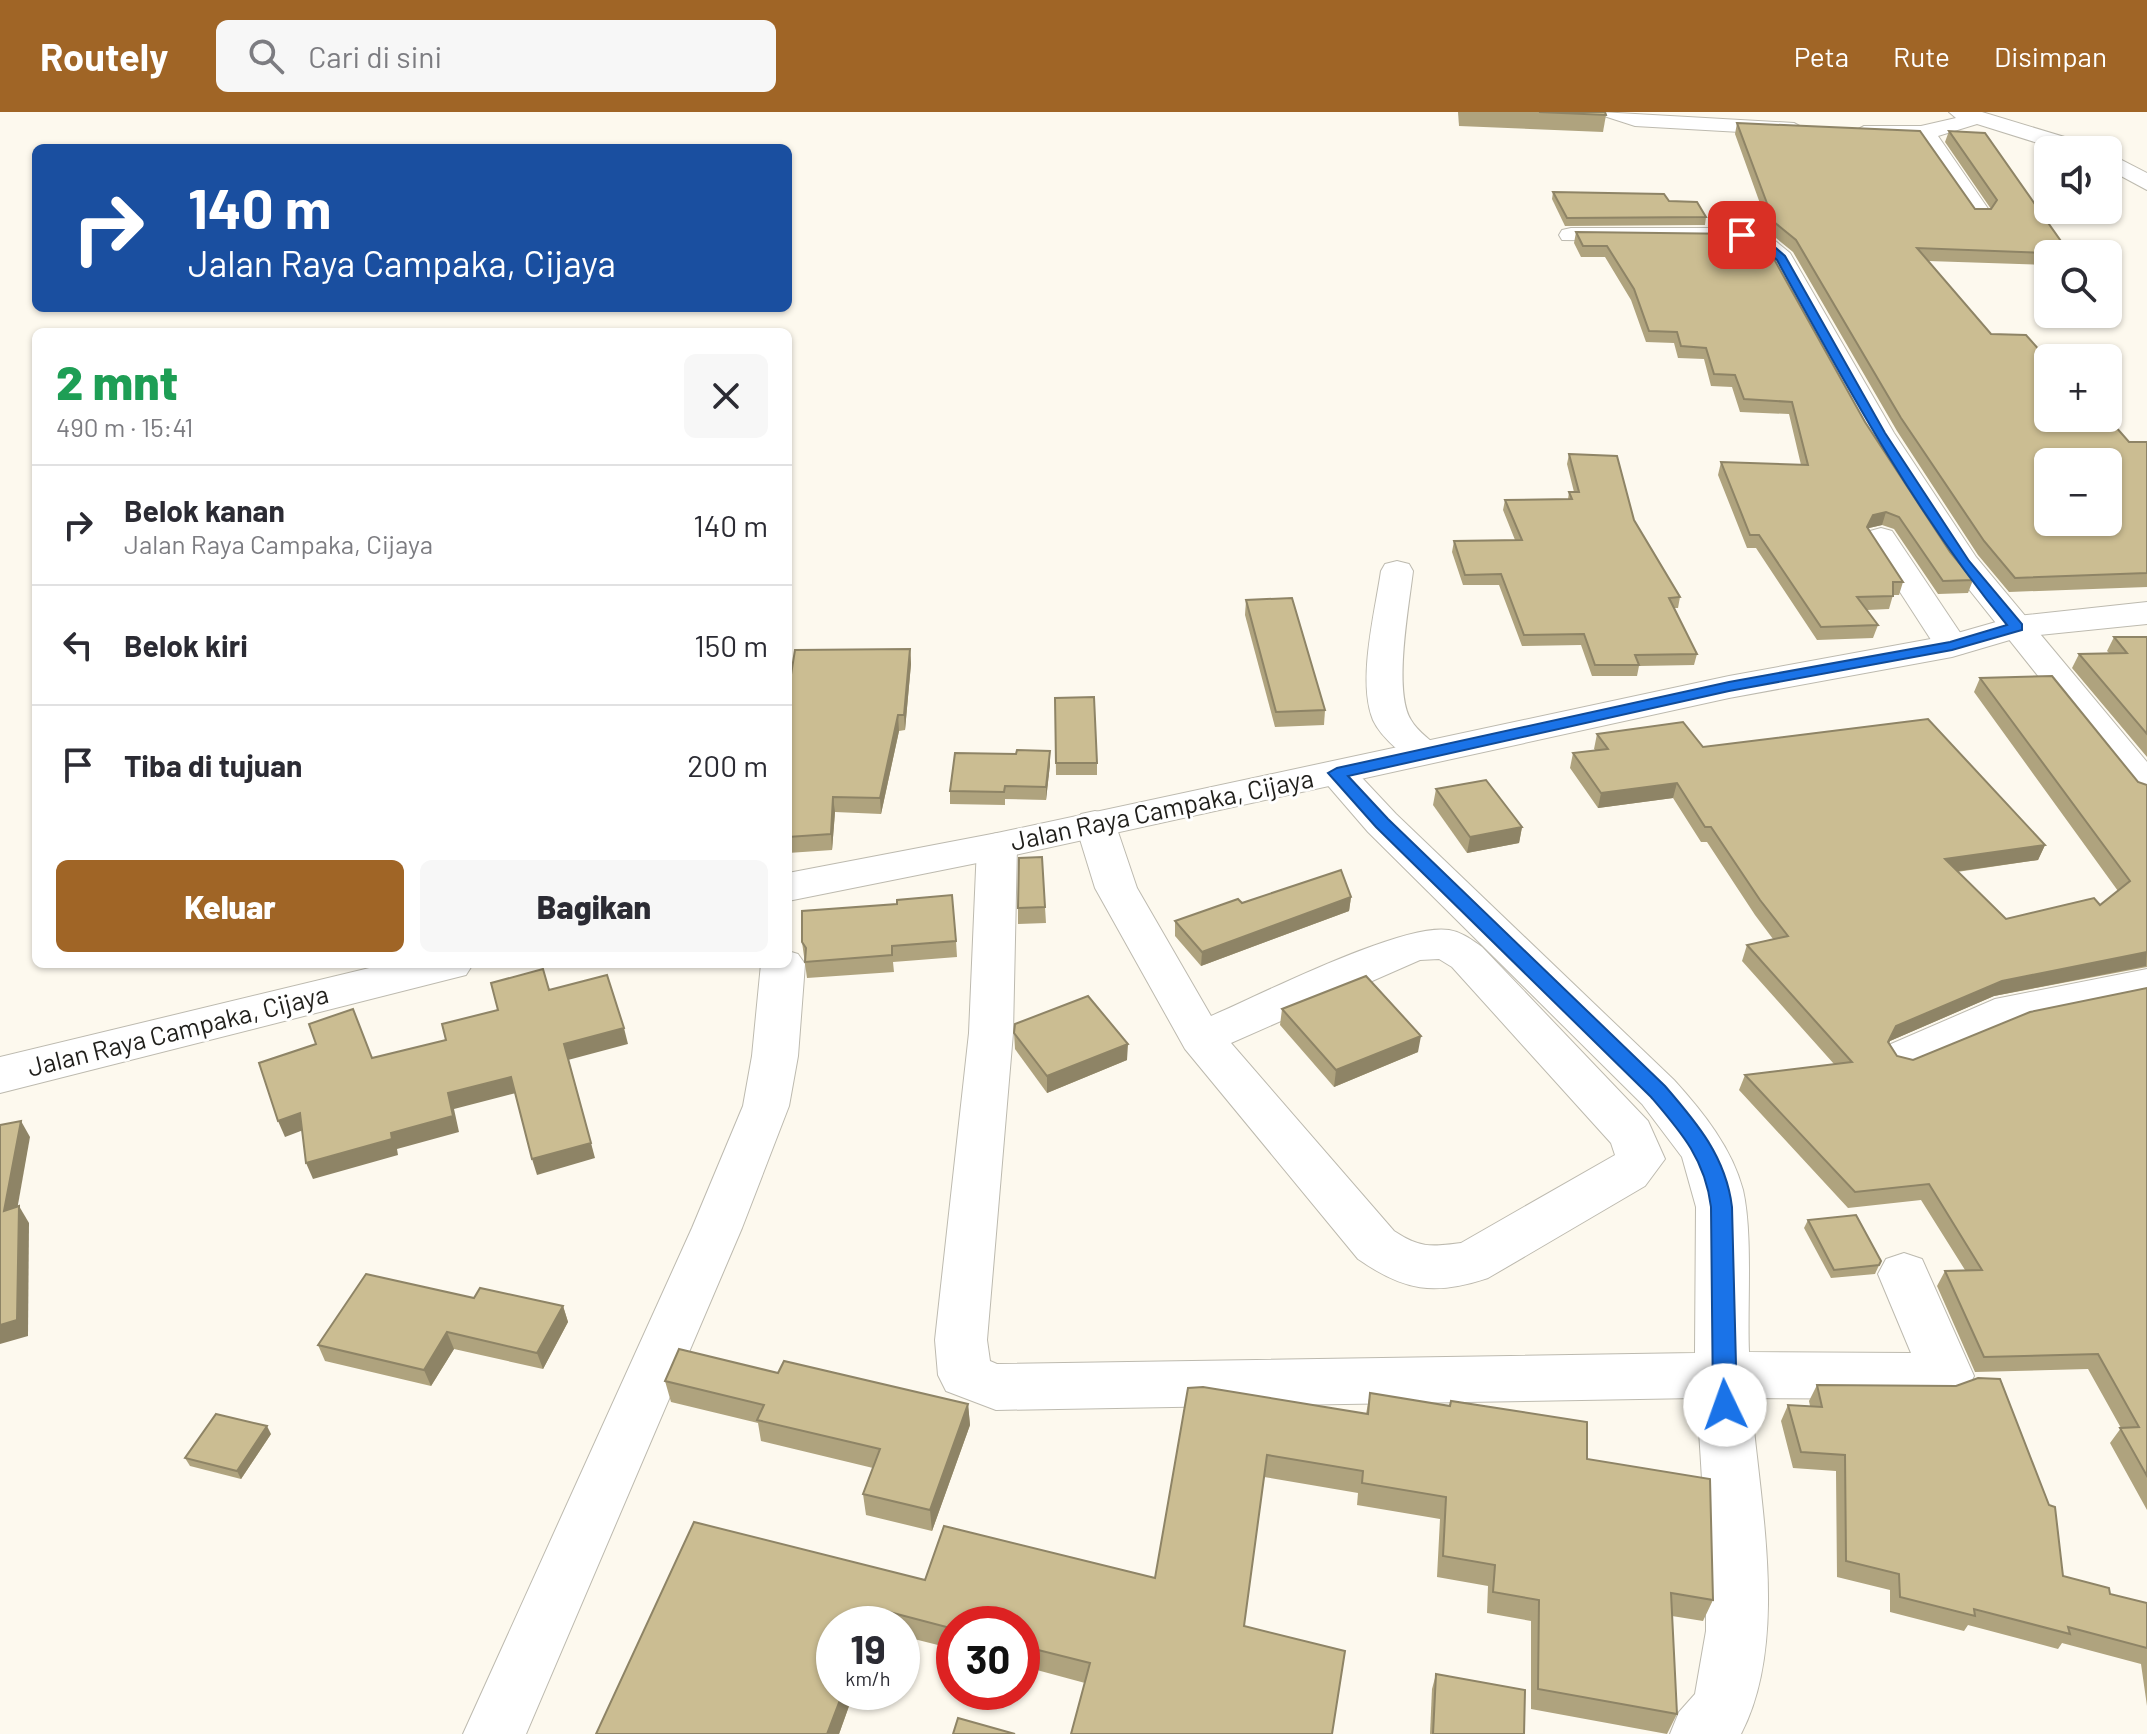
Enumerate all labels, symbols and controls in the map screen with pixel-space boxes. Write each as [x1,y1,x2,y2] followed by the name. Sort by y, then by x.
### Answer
[216,20,776,92] search box
[40,33,168,79] text: Routely
[244,34,288,78] icon: search
[308,38,442,74] text: Cari di sini
[1794,39,1849,73] text: Peta
[1893,39,1950,73] text: Rute
[1994,39,2107,73] text: Disimpan
[2034,136,2122,536] map controls
[2034,136,2122,224] button: sound
[188,173,332,240] text: 140 m
[56,176,160,280] icon: right
[1708,201,1776,269] pin
[1720,213,1764,257] icon: arrive
[2034,240,2122,328] button: search
[188,241,616,284] text: Jalan Raya Campaka, Cijaya
[2034,344,2122,432] button: +
[56,352,178,410] text: 2 mnt
[684,354,768,438] button: close
[56,411,193,442] text: 490 m · 15:41
[2034,448,2122,536] button: −
[124,492,285,528] text: Belok kanan
[56,503,100,547] icon: right
[693,507,768,543] text: 140 m
[124,528,433,559] text: Jalan Raya Campaka, Cijaya
[56,623,100,667] icon: left
[124,627,248,663] text: Belok kiri
[694,627,768,663] text: 150 m
[56,743,100,787] icon: arrive
[124,747,302,783] text: Tiba di tujuan
[687,747,768,783] text: 200 m
[1007,761,1316,856] street label: Jalan Raya Campaka, Cijaya
[56,860,404,952] button: Keluar
[420,860,768,952] button: Bagikan
[24,977,331,1082] street label: Jalan Raya Campaka, Cijaya
[1683,1363,1767,1447] position arrow
[936,1606,1040,1710] speed limit sign: 30
[850,1624,886,1672] text: 19
[845,1666,891,1690] text: km/h

